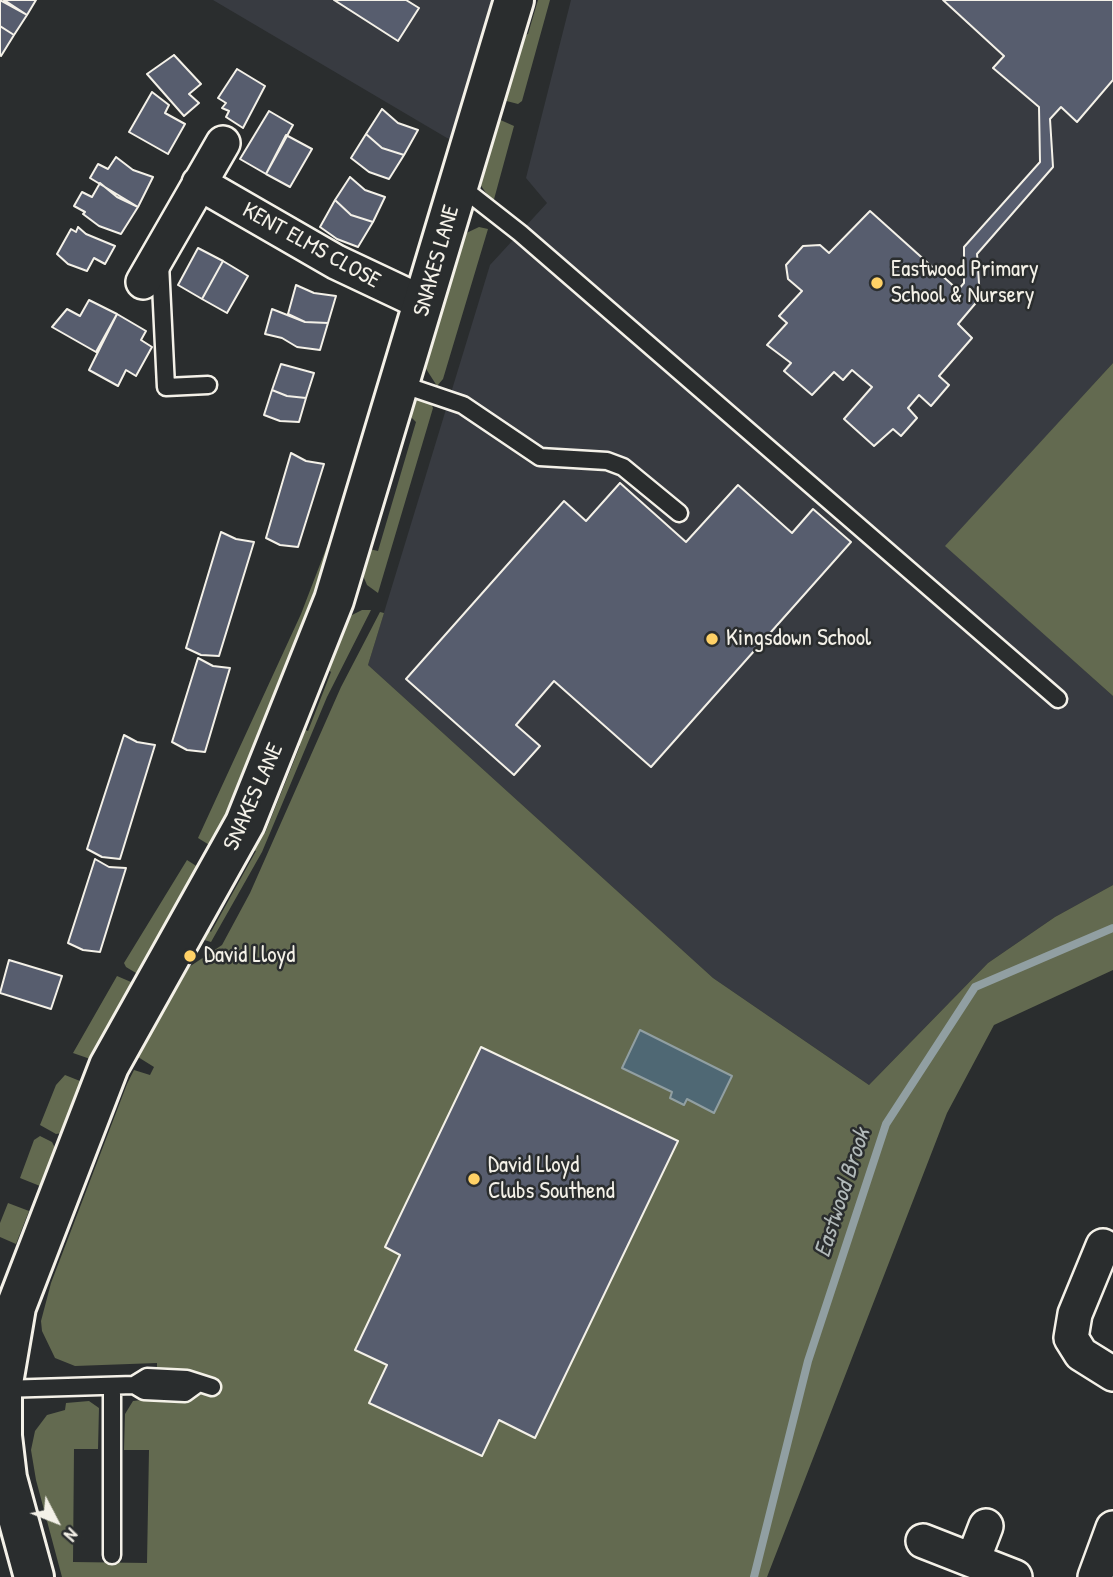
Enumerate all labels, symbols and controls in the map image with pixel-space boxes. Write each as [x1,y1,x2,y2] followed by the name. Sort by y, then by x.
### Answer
[237,197,385,295] street label: KENT ELMS CLOSE
[408,202,466,320] street label: SNAKES LANE
[891,256,1039,310] place label: Eastwood Primary School & Nursery
[869,275,885,291] marker: Eastwood Primary School & Nursery
[726,625,871,653] place label: Kingsdown School
[704,631,720,647] marker: Kingsdown School
[218,739,290,855] street label: SNAKES LANE
[204,942,295,970] place label: David Lloyd
[182,948,198,964] marker: David Lloyd
[809,1125,877,1261] water label: Eastwood Brook
[488,1152,615,1206] place label: David Lloyd Clubs Southend
[466,1171,482,1187] marker: David Lloyd Clubs Southend
[21,1486,91,1556] north arrow
[59,1523,85,1548] text: N

